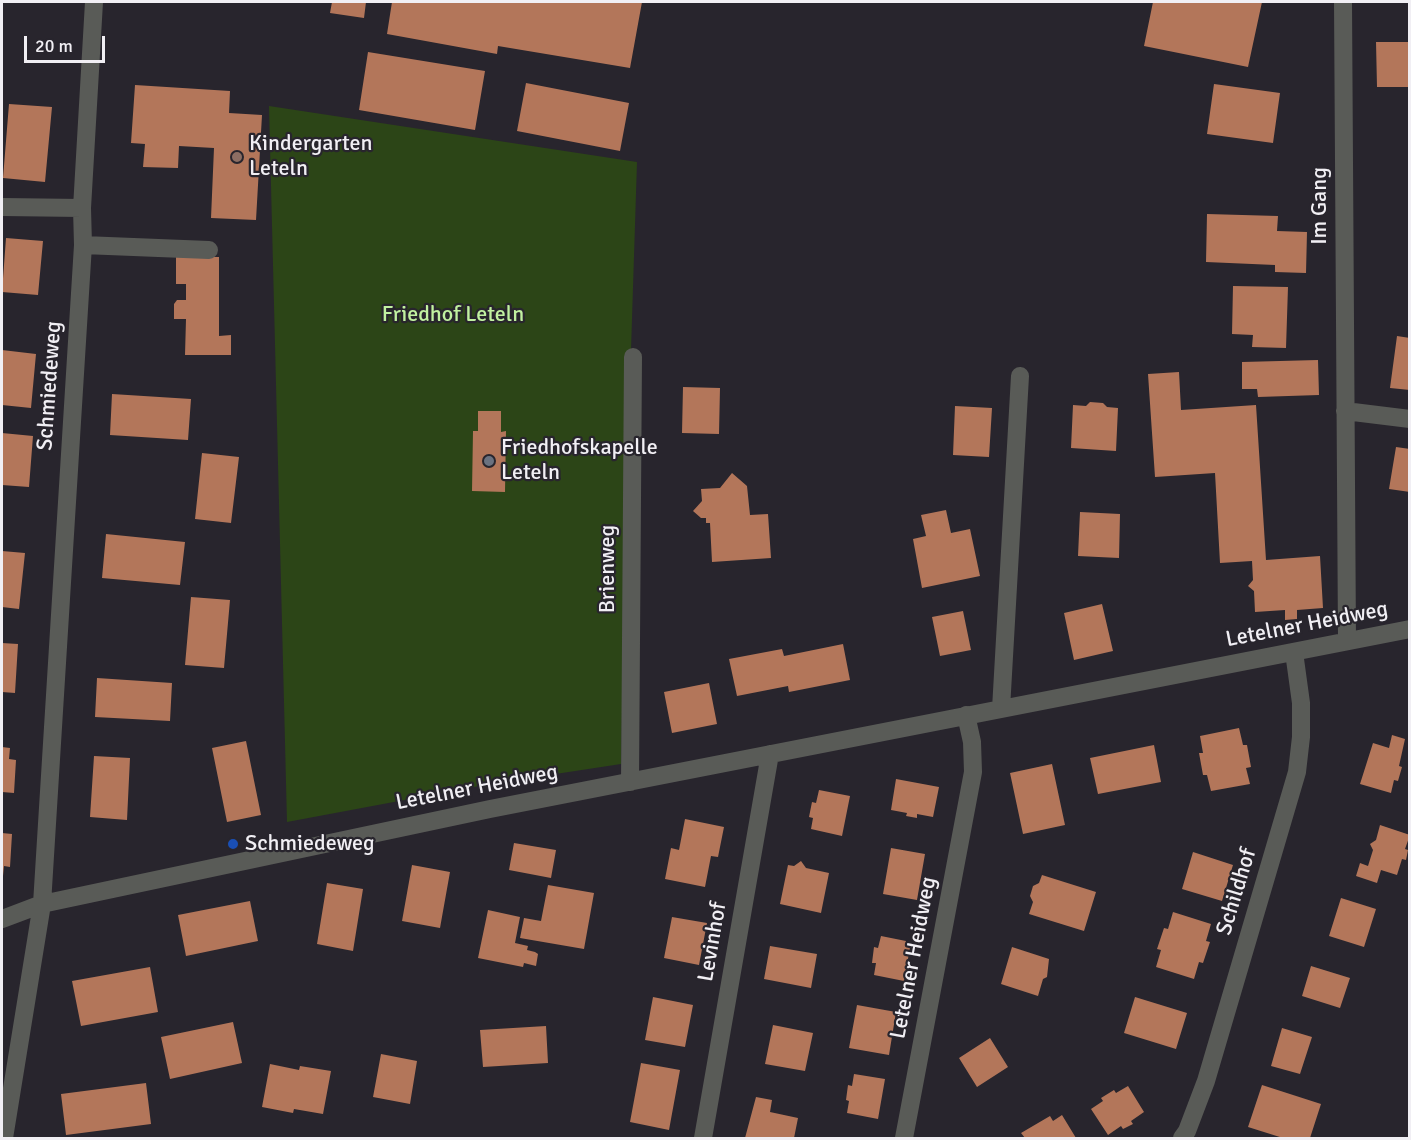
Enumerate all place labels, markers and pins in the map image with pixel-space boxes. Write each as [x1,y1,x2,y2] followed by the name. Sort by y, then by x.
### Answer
[249,131,372,182] place label: Kindergarten Leteln
[230,150,244,164] marker: Kindergarten Leteln
[501,435,658,487] place label: Friedhofskapelle Leteln
[482,454,496,468] marker: Friedhofskapelle Leteln
[245,831,375,857] place label: Schmiedeweg
[226,837,240,851] marker: Schmiedeweg

